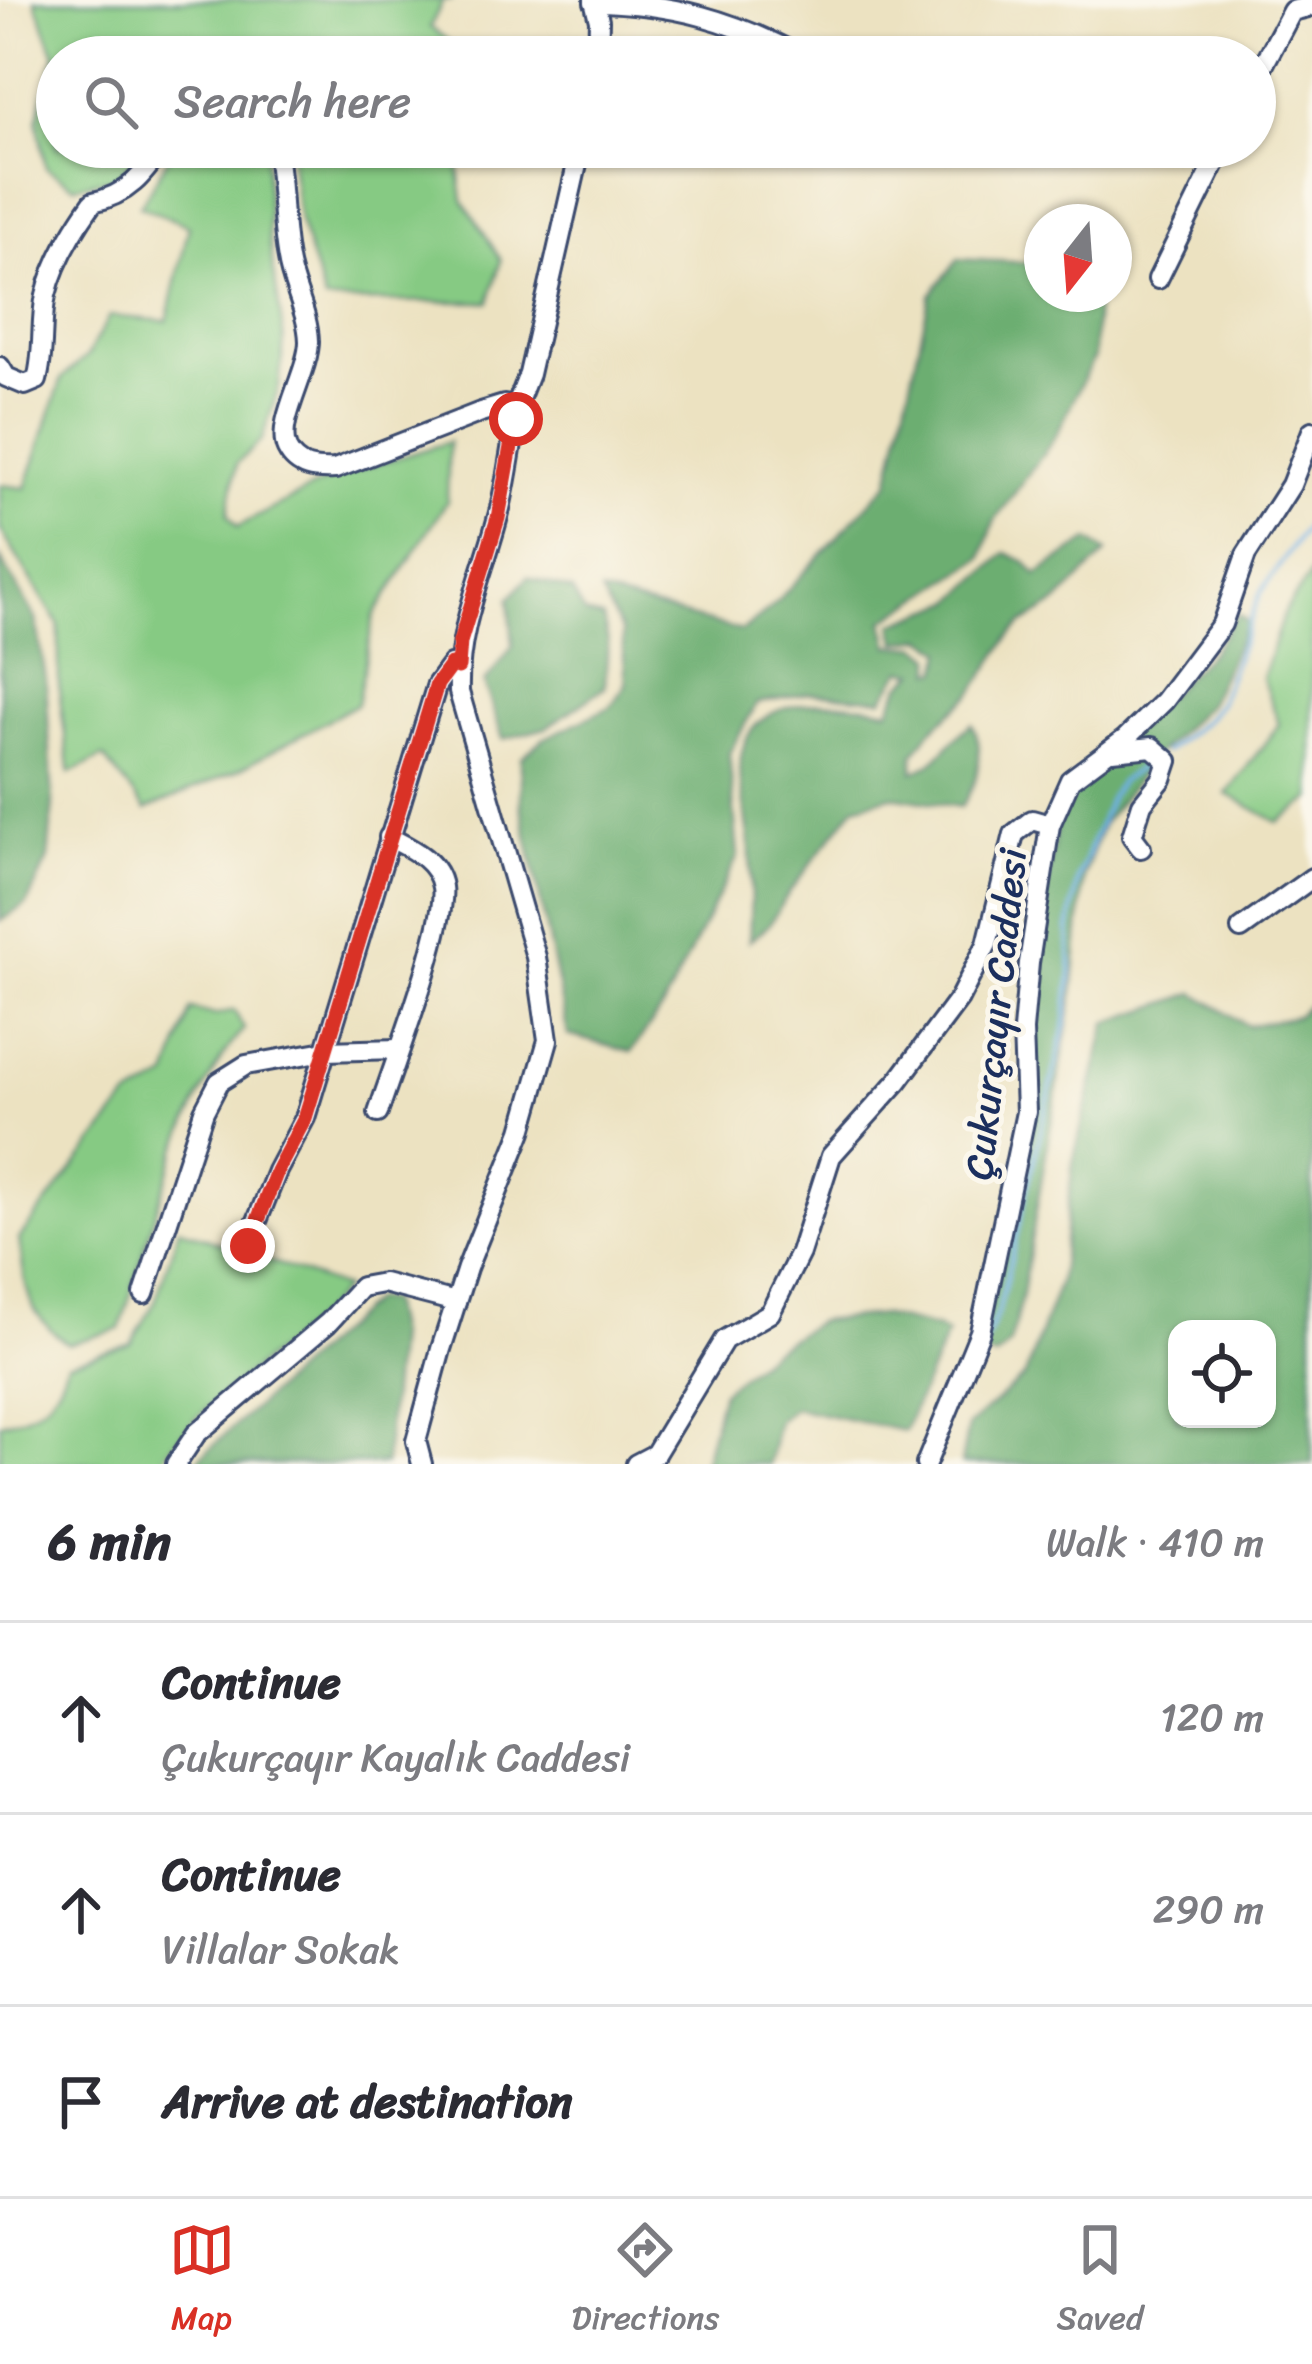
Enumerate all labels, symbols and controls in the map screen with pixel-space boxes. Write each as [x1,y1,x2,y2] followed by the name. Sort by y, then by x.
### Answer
[36,36,1276,168] search box
[174,62,411,142] text: Search here
[78,69,144,135] icon: search
[1024,204,1132,312] north arrow
[489,392,543,446] route start
[944,844,1047,1183] street label: Çukurçayır Caddesi
[221,1219,275,1273] route end
[1168,1320,1276,1428] map controls
[1168,1320,1276,1428] button: locate
[48,1497,171,1587] text: 6 min
[1046,1508,1264,1577] text: Walk · 410 m
[162,1643,341,1723] text: Continue
[1160,1683,1264,1752] text: 120 m
[48,1685,114,1751] icon: ahead
[162,1723,630,1792] text: Çukurçayır Kayalık Caddesi
[162,1835,341,1915] text: Continue
[1153,1875,1264,1944] text: 290 m
[48,1877,114,1943] icon: ahead
[162,1915,400,1984] text: Villalar Sokak
[162,2062,572,2142] text: Arrive at destination
[48,2069,114,2135] icon: arrive
[169,2217,235,2347] tab: Map
[572,2217,719,2347] tab: Directions
[1056,2217,1143,2347] tab: Saved

